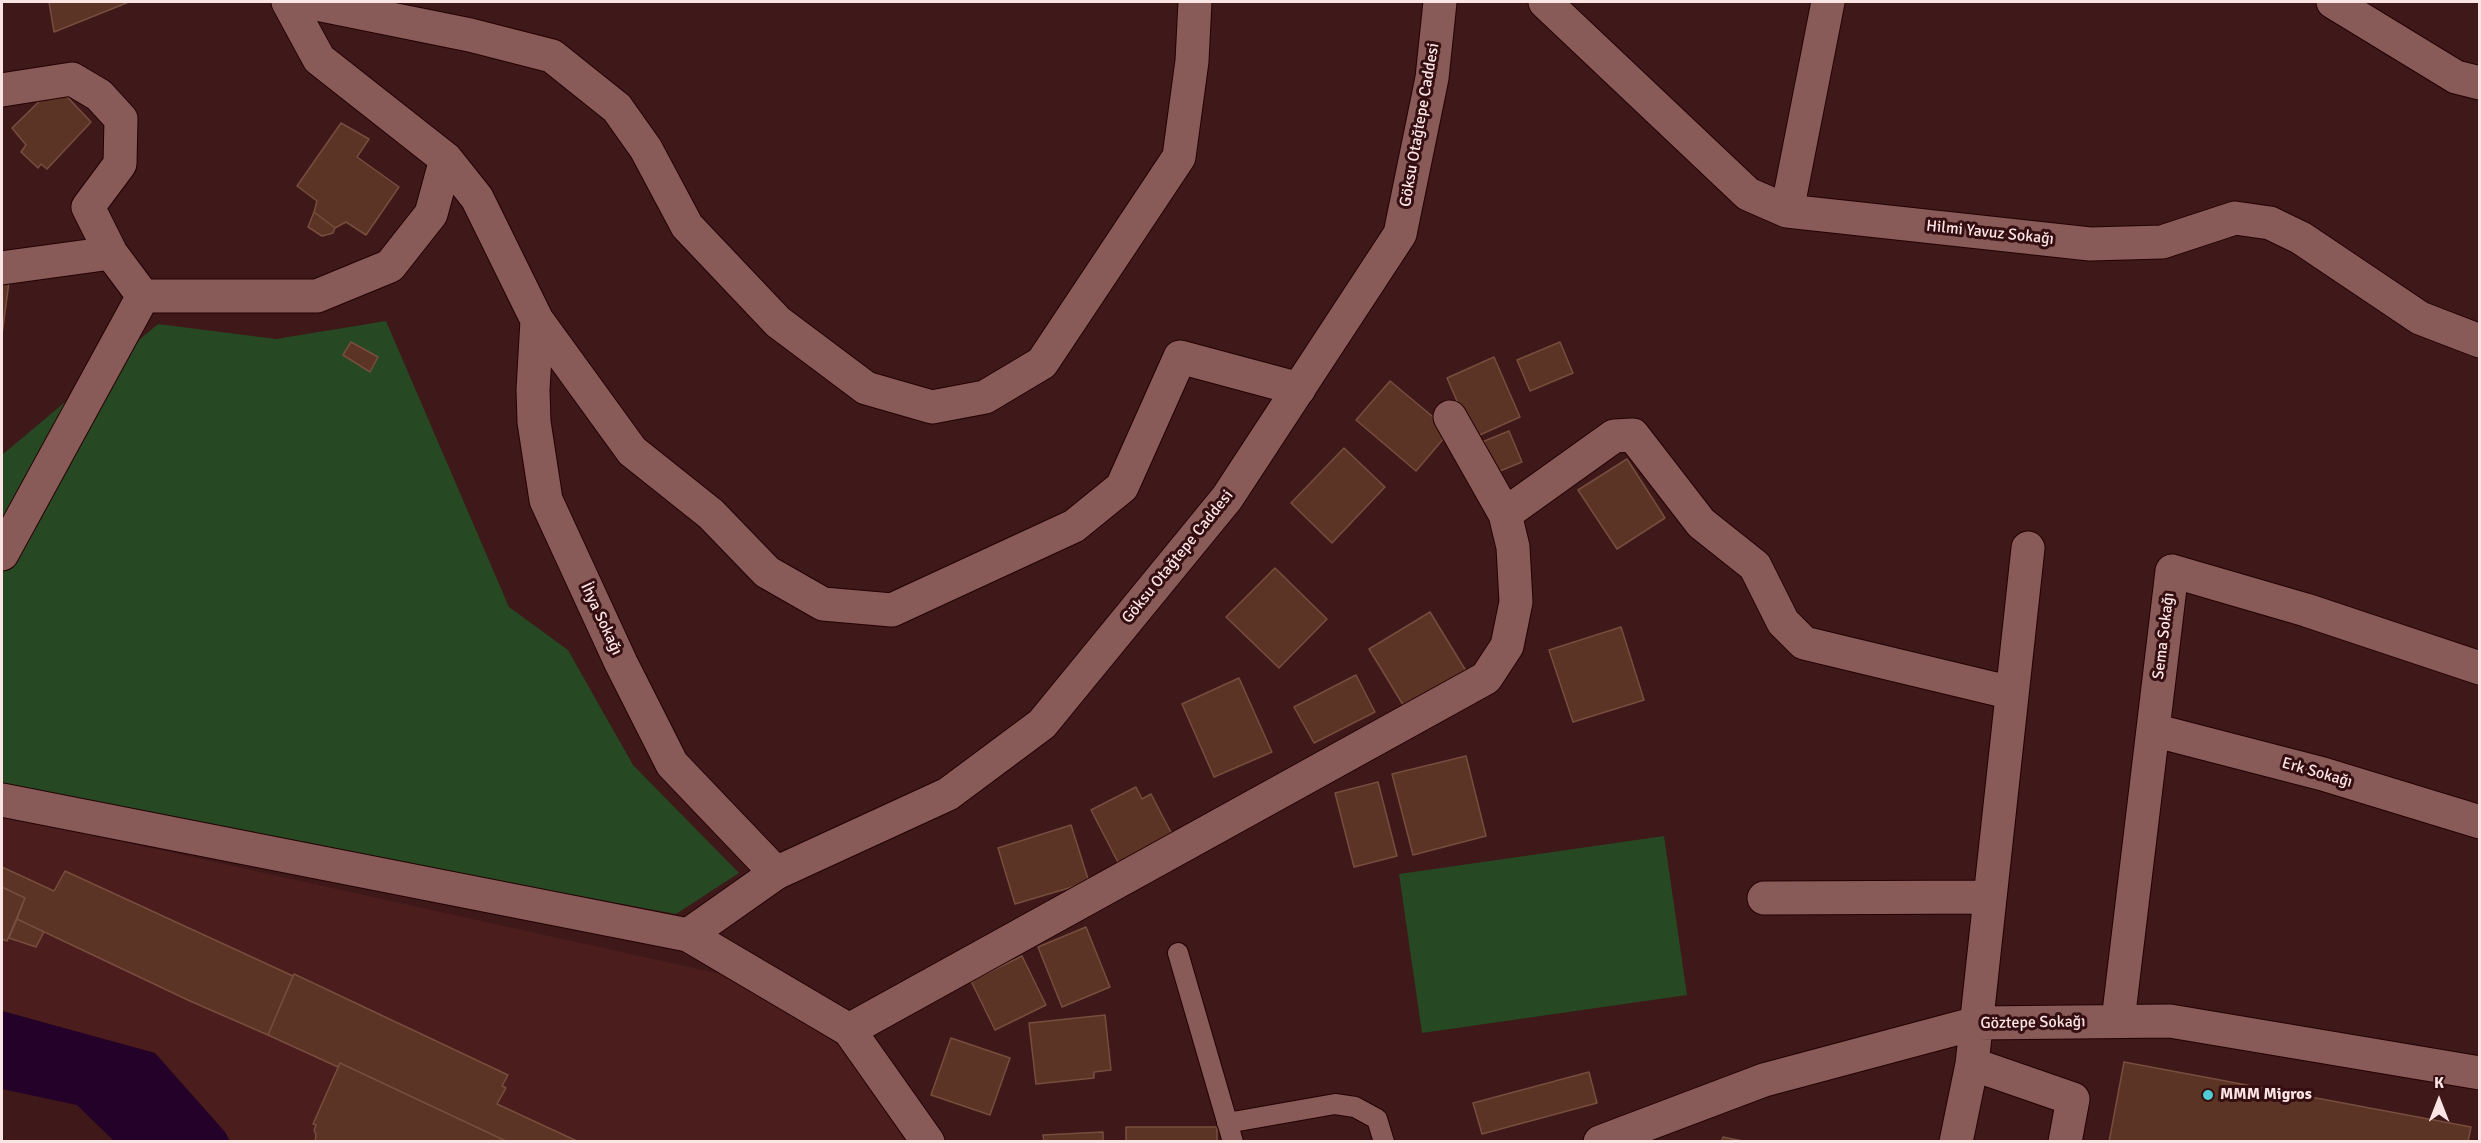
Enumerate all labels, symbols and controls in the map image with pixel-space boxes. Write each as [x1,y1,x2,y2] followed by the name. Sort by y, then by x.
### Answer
[1396,42,1444,208] street label: Göksu Otağtepe Caddesi
[1925,217,2055,249] street label: Hilmi Yavuz Sokağı
[1118,486,1238,628] street label: Göksu Otağtepe Caddesi
[576,580,626,658] street label: İhya Sokağı
[2149,591,2179,681] street label: Sema Sokağı
[2279,754,2355,792] street label: Erk Sokağı
[1980,1012,2086,1034] street label: Göztepe Sokağı
[2409,1071,2469,1131] north arrow
[2434,1073,2444,1093] text: K
[2220,1085,2312,1105] place label: MMM Migros
[2201,1088,2215,1102] marker: MMM Migros

